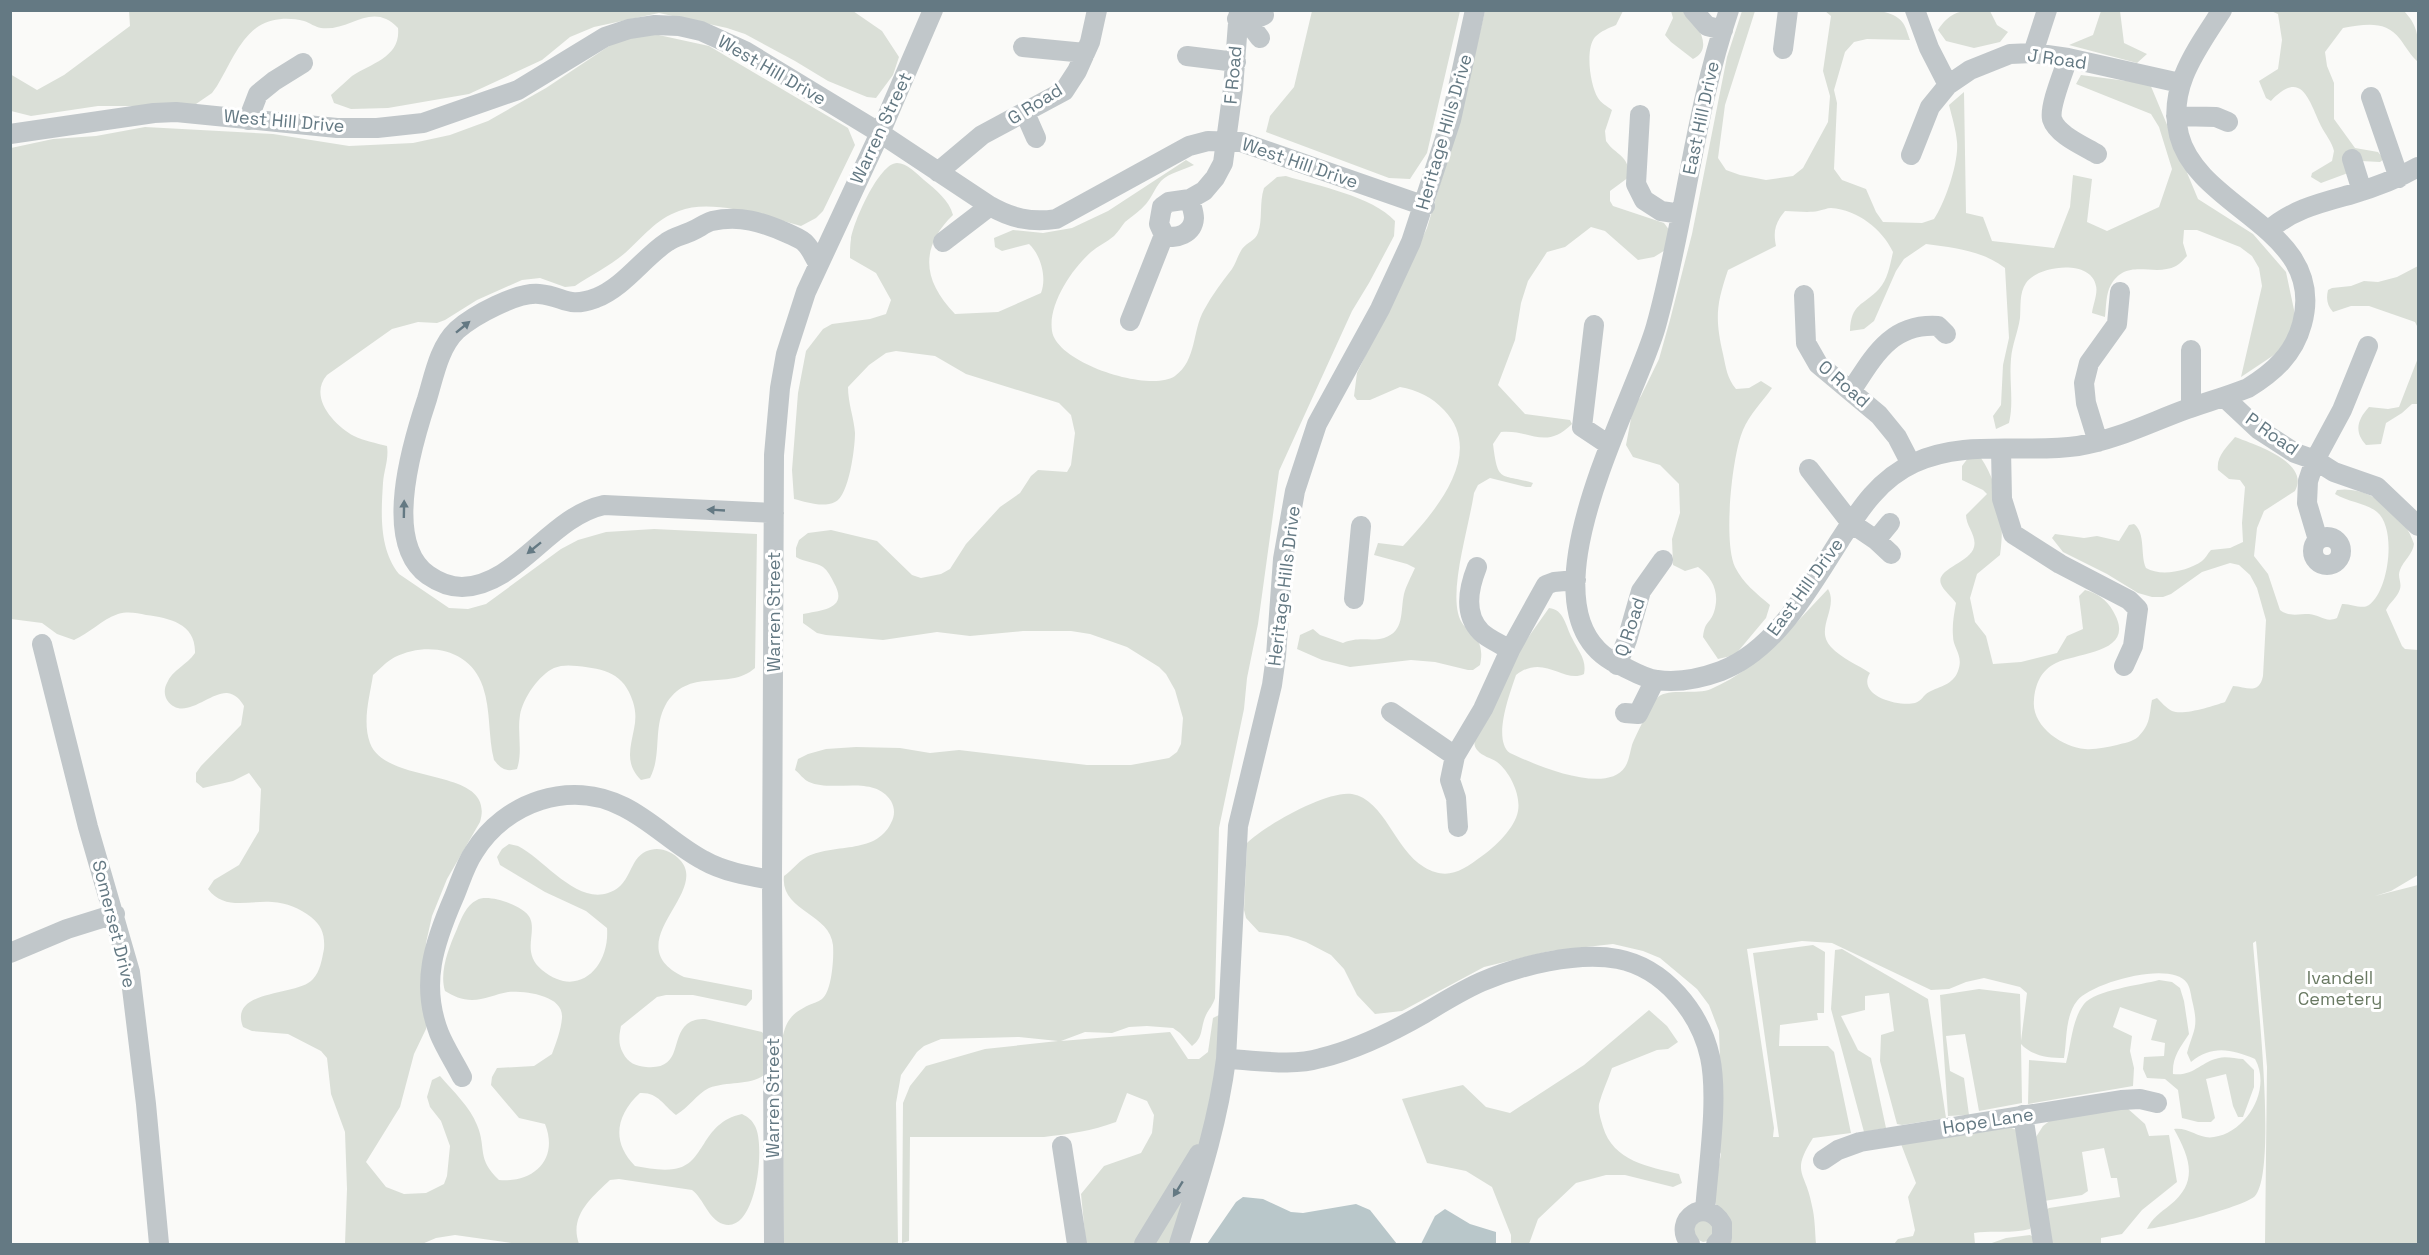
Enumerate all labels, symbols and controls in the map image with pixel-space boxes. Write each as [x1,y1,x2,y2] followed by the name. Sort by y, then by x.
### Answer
[714,29,830,110] street label: West Hill Drive
[2026,43,2088,74] street label: J Road
[1218,45,1247,105] street label: F Road
[1410,51,1477,212] street label: Heritage Hills Drive
[1677,59,1724,177] street label: East Hill Drive
[845,68,916,187] street label: Warren Street
[1003,78,1067,129] street label: G Road
[223,104,345,137] street label: West Hill Drive
[1239,132,1361,193] street label: West Hill Drive
[455,320,471,333] one-way arrow
[1814,355,1875,412] street label: O Road
[2241,407,2303,460] street label: P Road
[400,499,409,518] one-way arrow
[1262,505,1305,667] street label: Heritage Hills Drive
[706,506,725,515] one-way arrow
[1761,533,1848,640] street label: East Hill Drive
[526,541,542,554] one-way arrow
[762,552,785,672] street label: Warren Street
[1609,594,1650,659] street label: Q Road
[88,858,141,990] street label: Somerset Drive
[2298,966,2382,1010] park label: Ivandell Cemetery
[761,1038,784,1158] street label: Warren Street
[1941,1102,2035,1139] street label: Hope Lane
[1173,1181,1184,1197] one-way arrow

